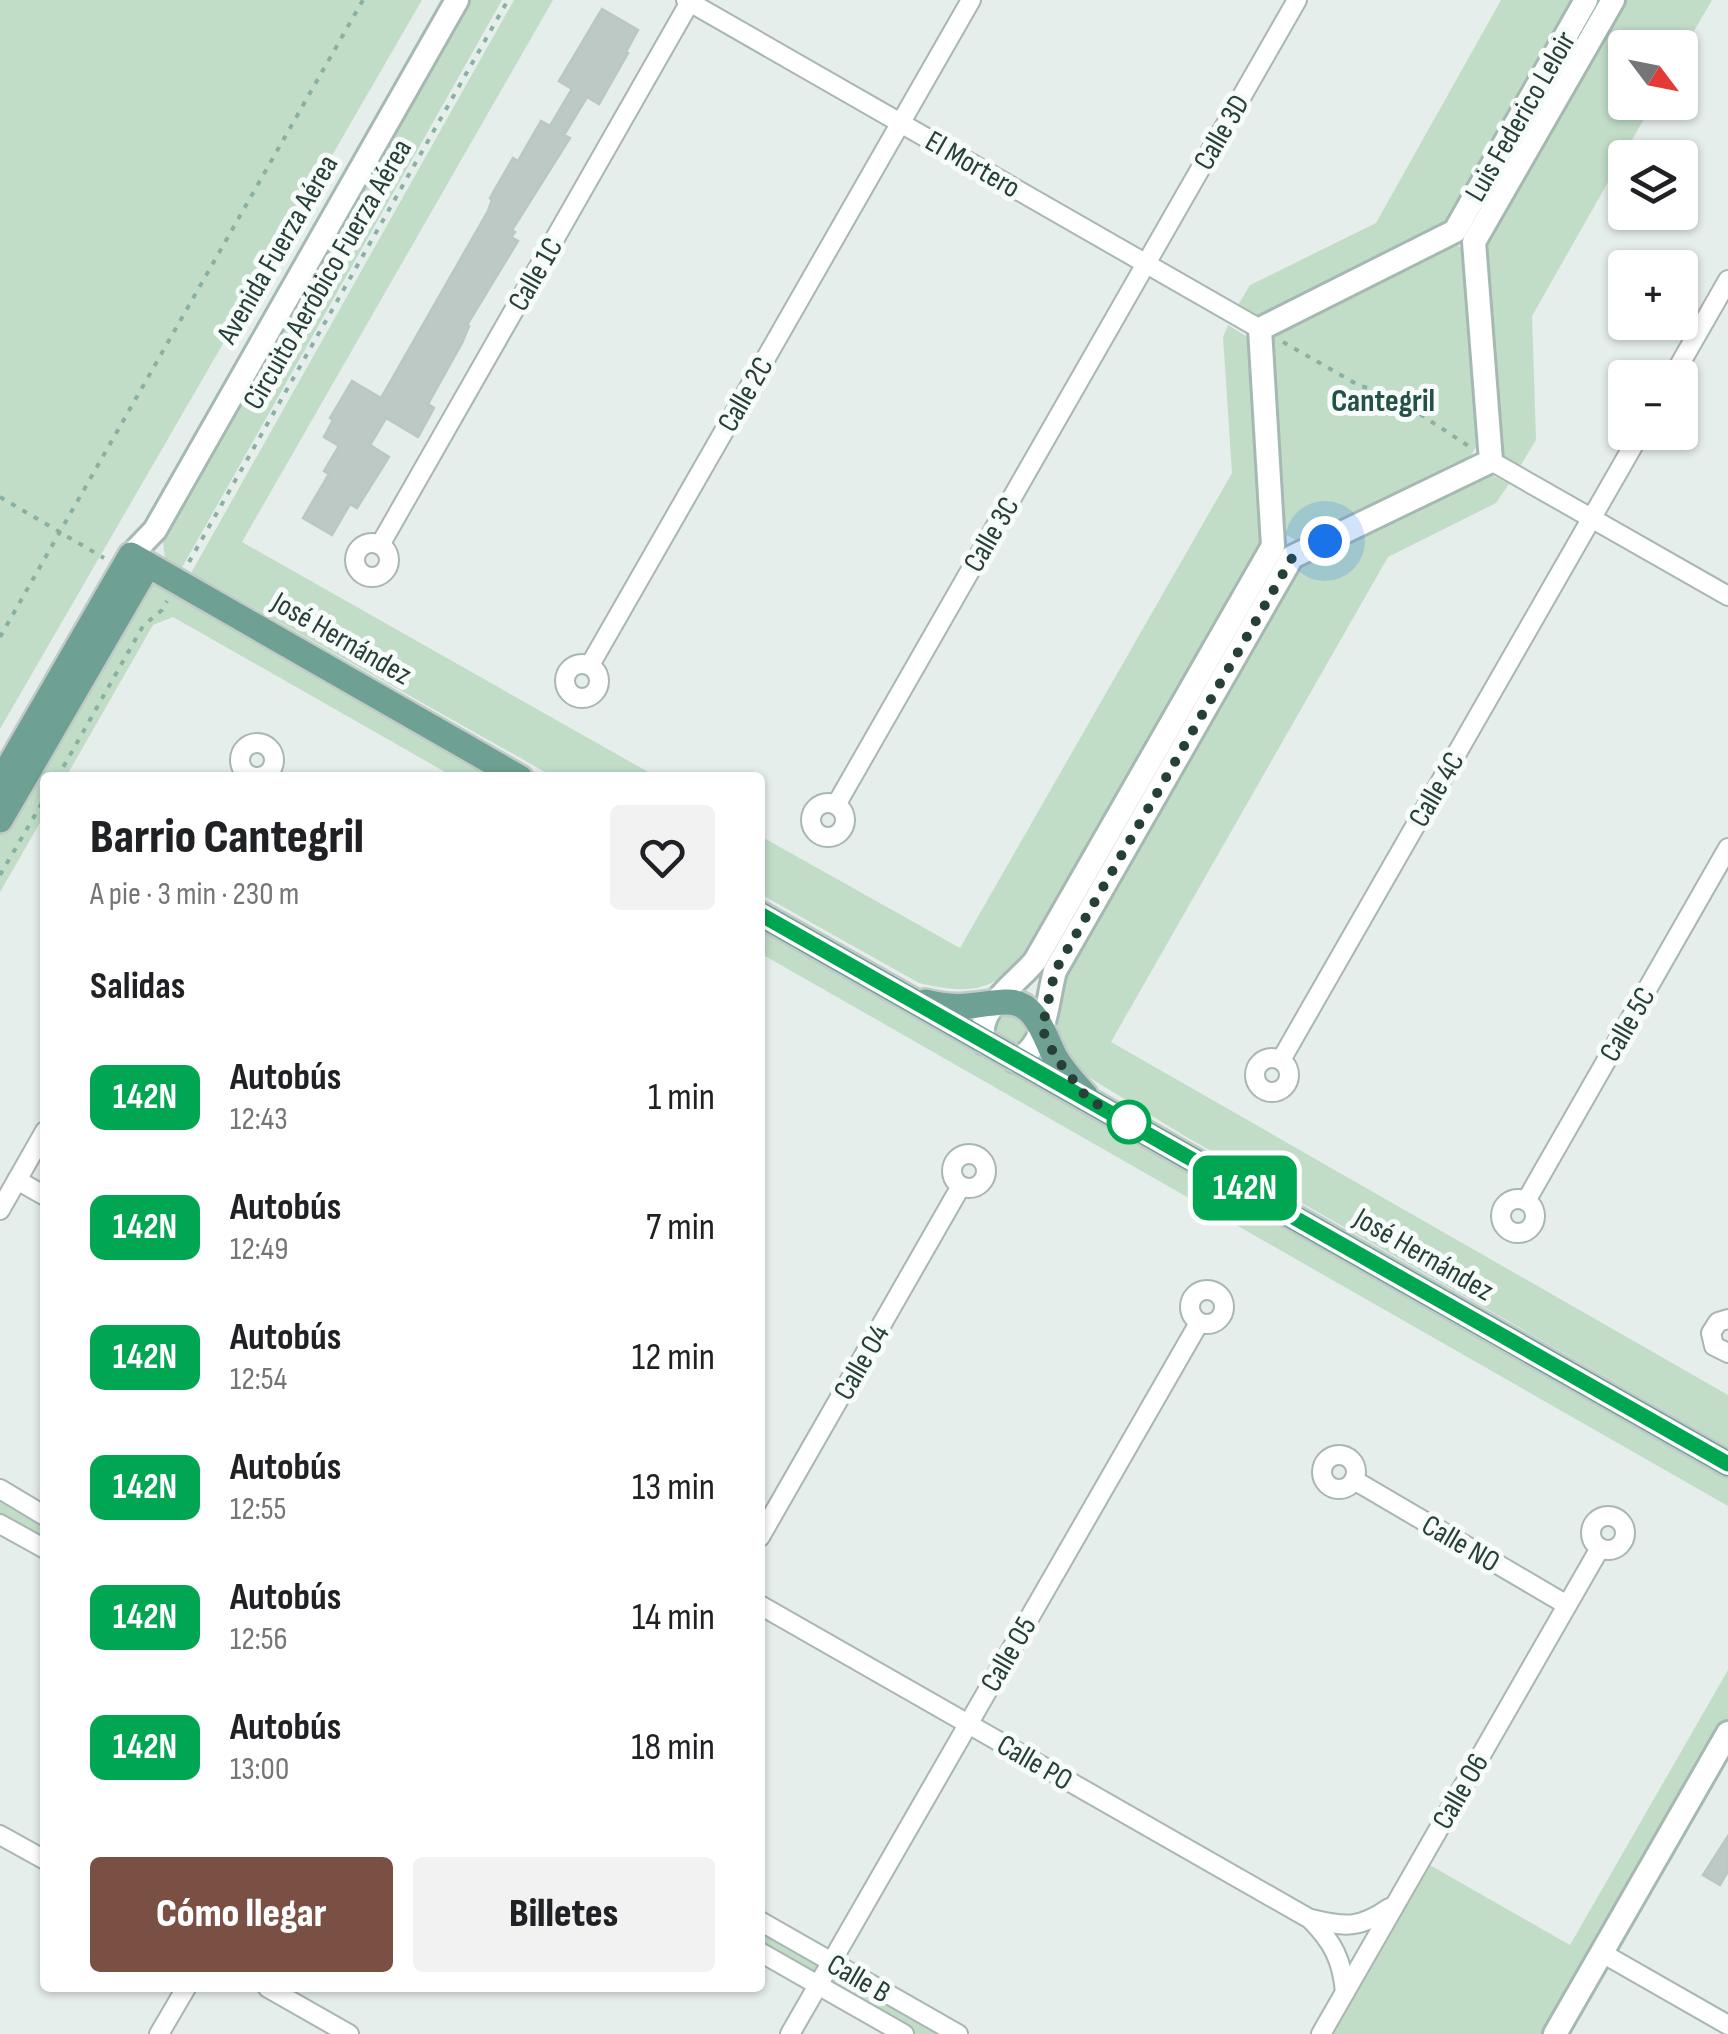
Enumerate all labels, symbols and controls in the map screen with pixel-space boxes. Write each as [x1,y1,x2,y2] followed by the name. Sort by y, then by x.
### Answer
[1458,25,1584,208] street label: Luis Federico Leloir
[1608,30,1698,120] north arrow
[1608,30,1698,450] map controls
[1186,88,1258,177] street label: Calle 3D
[919,123,1026,206] street label: El Mortero
[236,133,420,416] street label: Circuito Aeróbico Fuerza Aérea
[1608,140,1698,230] button: layers
[209,149,346,351] street label: Avenida Fuerza Aérea
[501,231,571,318] street label: Calle 1C
[1608,250,1698,340] button: +
[710,351,782,438] street label: Calle 2C
[1608,360,1698,450] button: −
[1331,382,1435,421] district label: Cantegril
[956,491,1028,578] street label: Calle 3C
[1300,516,1350,566] your location
[265,584,418,693] street label: José Hernández
[1401,746,1473,833] street label: Calle 4C
[610,805,715,910] button: heart
[90,809,364,866] text: Barrio Cantegril
[90,875,299,914] text: A pie · 3 min · 230 m
[90,964,185,1009] text: Salidas
[1592,981,1663,1068] street label: Calle 5C
[230,1055,341,1100] text: Autobús
[648,1075,715,1120] text: 1 min
[113,1076,177,1119] text: 142N
[230,1100,288,1139] text: 12:43
[1108,1101,1150,1143] unlabelled marker
[1175,1156,1315,1220] line badge: 142N
[1213,1167,1277,1210] text: 142N
[230,1185,341,1230] text: Autobús
[1347,1200,1500,1309] street label: José Hernández
[646,1205,715,1250] text: 7 min
[113,1206,177,1249] text: 142N
[230,1230,288,1269] text: 12:49
[230,1315,341,1360] text: Autobús
[826,1318,898,1407] street label: Calle O4
[632,1335,715,1380] text: 12 min
[113,1336,177,1379] text: 142N
[230,1360,287,1399] text: 12:54
[230,1445,341,1490] text: Autobús
[632,1465,715,1510] text: 13 min
[113,1466,177,1509] text: 142N
[230,1490,286,1529] text: 12:55
[1415,1507,1506,1580] street label: Calle NO
[230,1575,341,1620] text: Autobús
[632,1595,715,1640] text: 14 min
[113,1596,177,1639] text: 142N
[973,1611,1045,1698] street label: Calle O5
[230,1620,288,1659] text: 12:56
[230,1705,341,1750] text: Autobús
[631,1725,715,1770] text: 18 min
[113,1726,177,1769] text: 142N
[990,1727,1079,1799] street label: Calle PO
[1425,1747,1497,1836] street label: Calle O6
[230,1750,289,1789] text: 13:00
[90,1857,393,1972] button: Cómo llegar
[413,1857,715,1972] button: Billetes
[821,1947,896,2011] street label: Calle B

